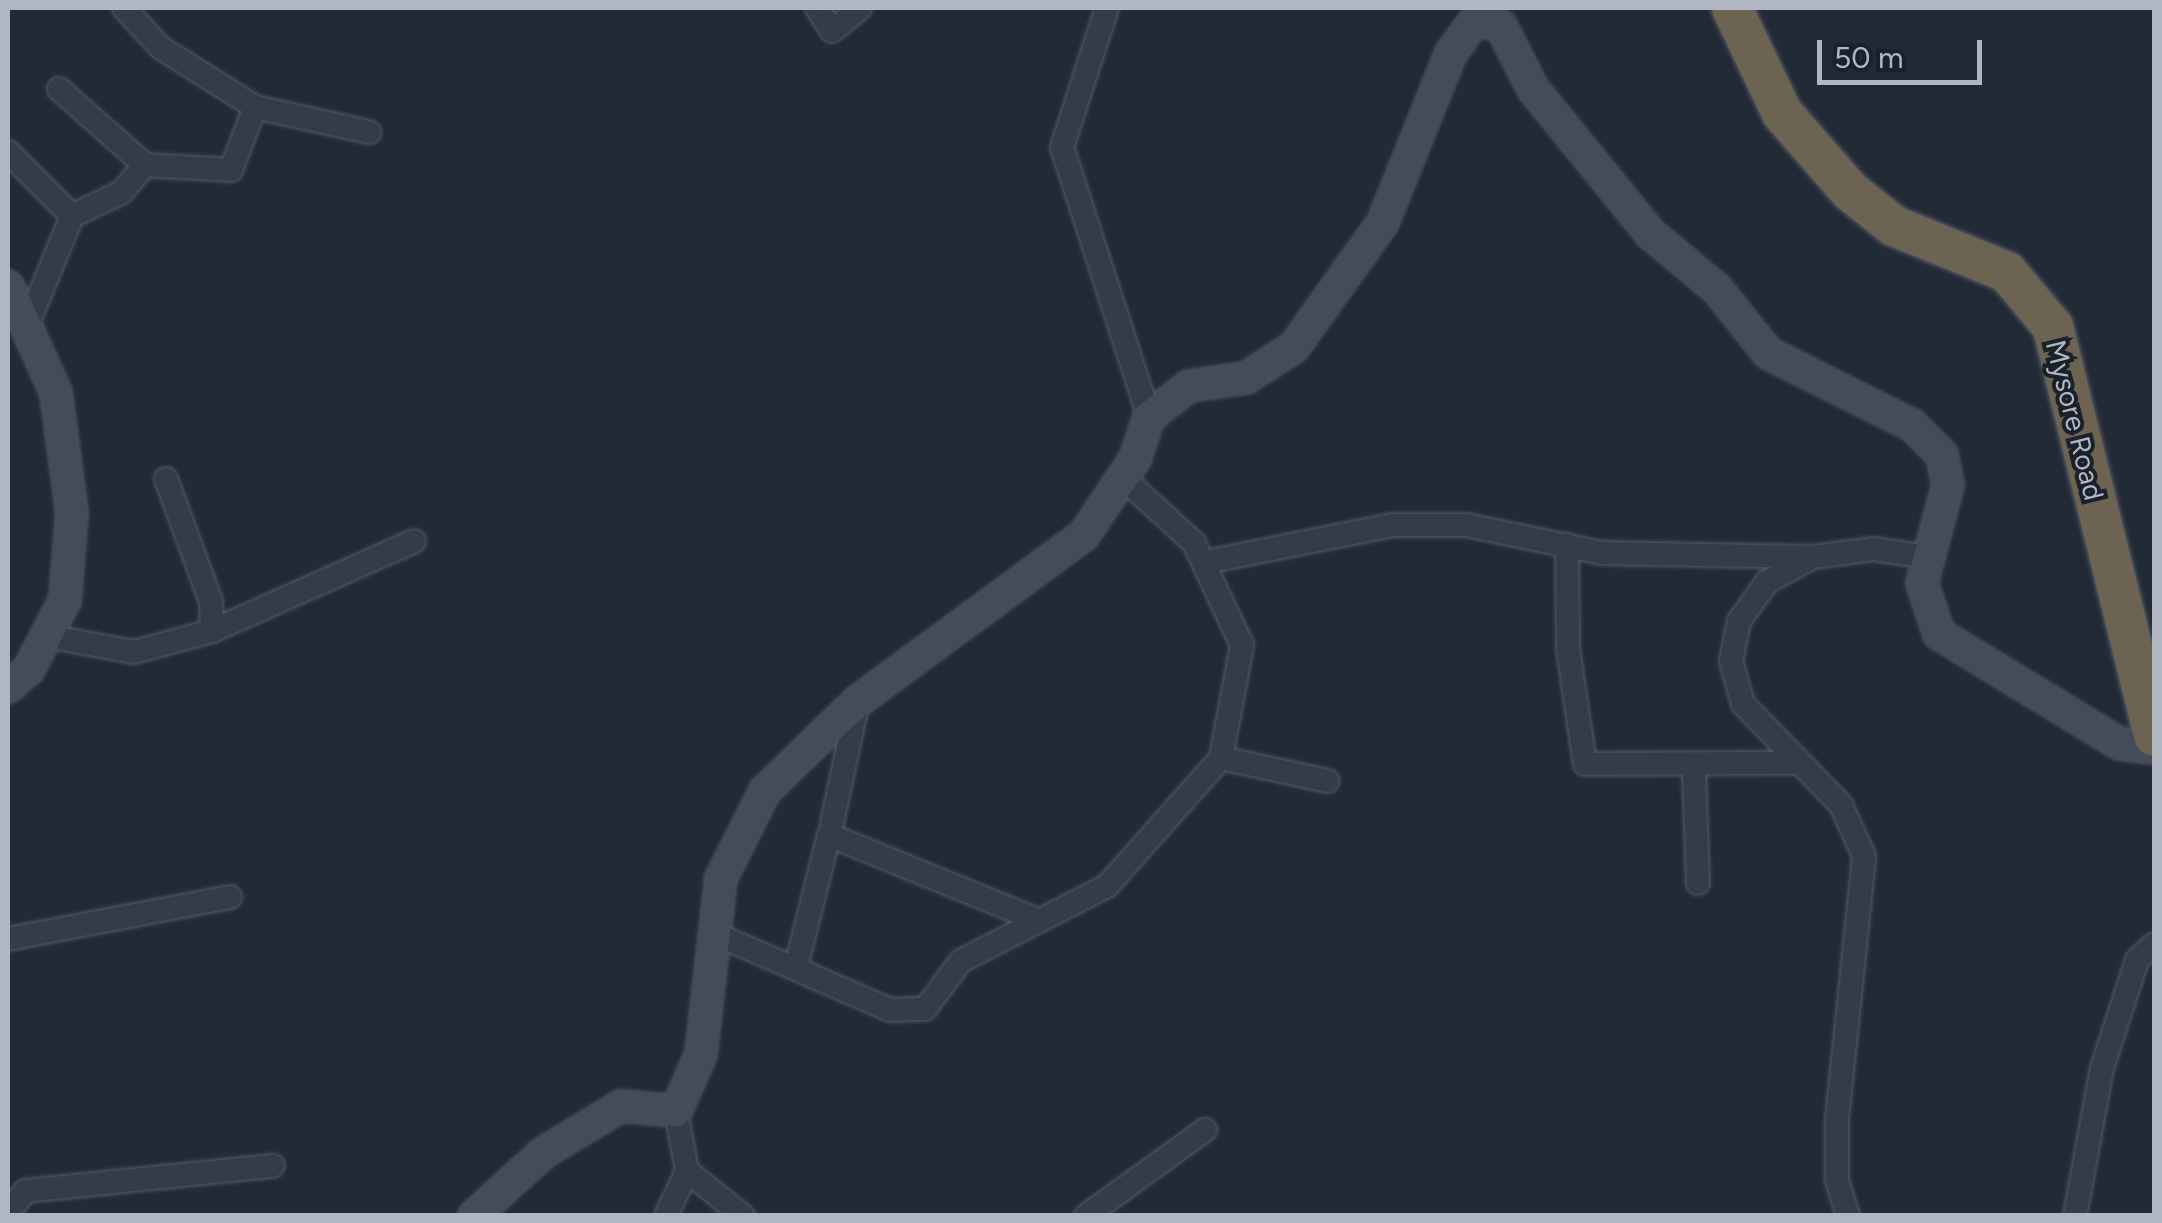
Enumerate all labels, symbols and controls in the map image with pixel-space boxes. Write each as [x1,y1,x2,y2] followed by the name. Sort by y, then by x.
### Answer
[1822,20,1987,82] scale bar
[1834,39,1903,76] text: 50 m
[2039,336,2111,504] street label: Mysore Road

